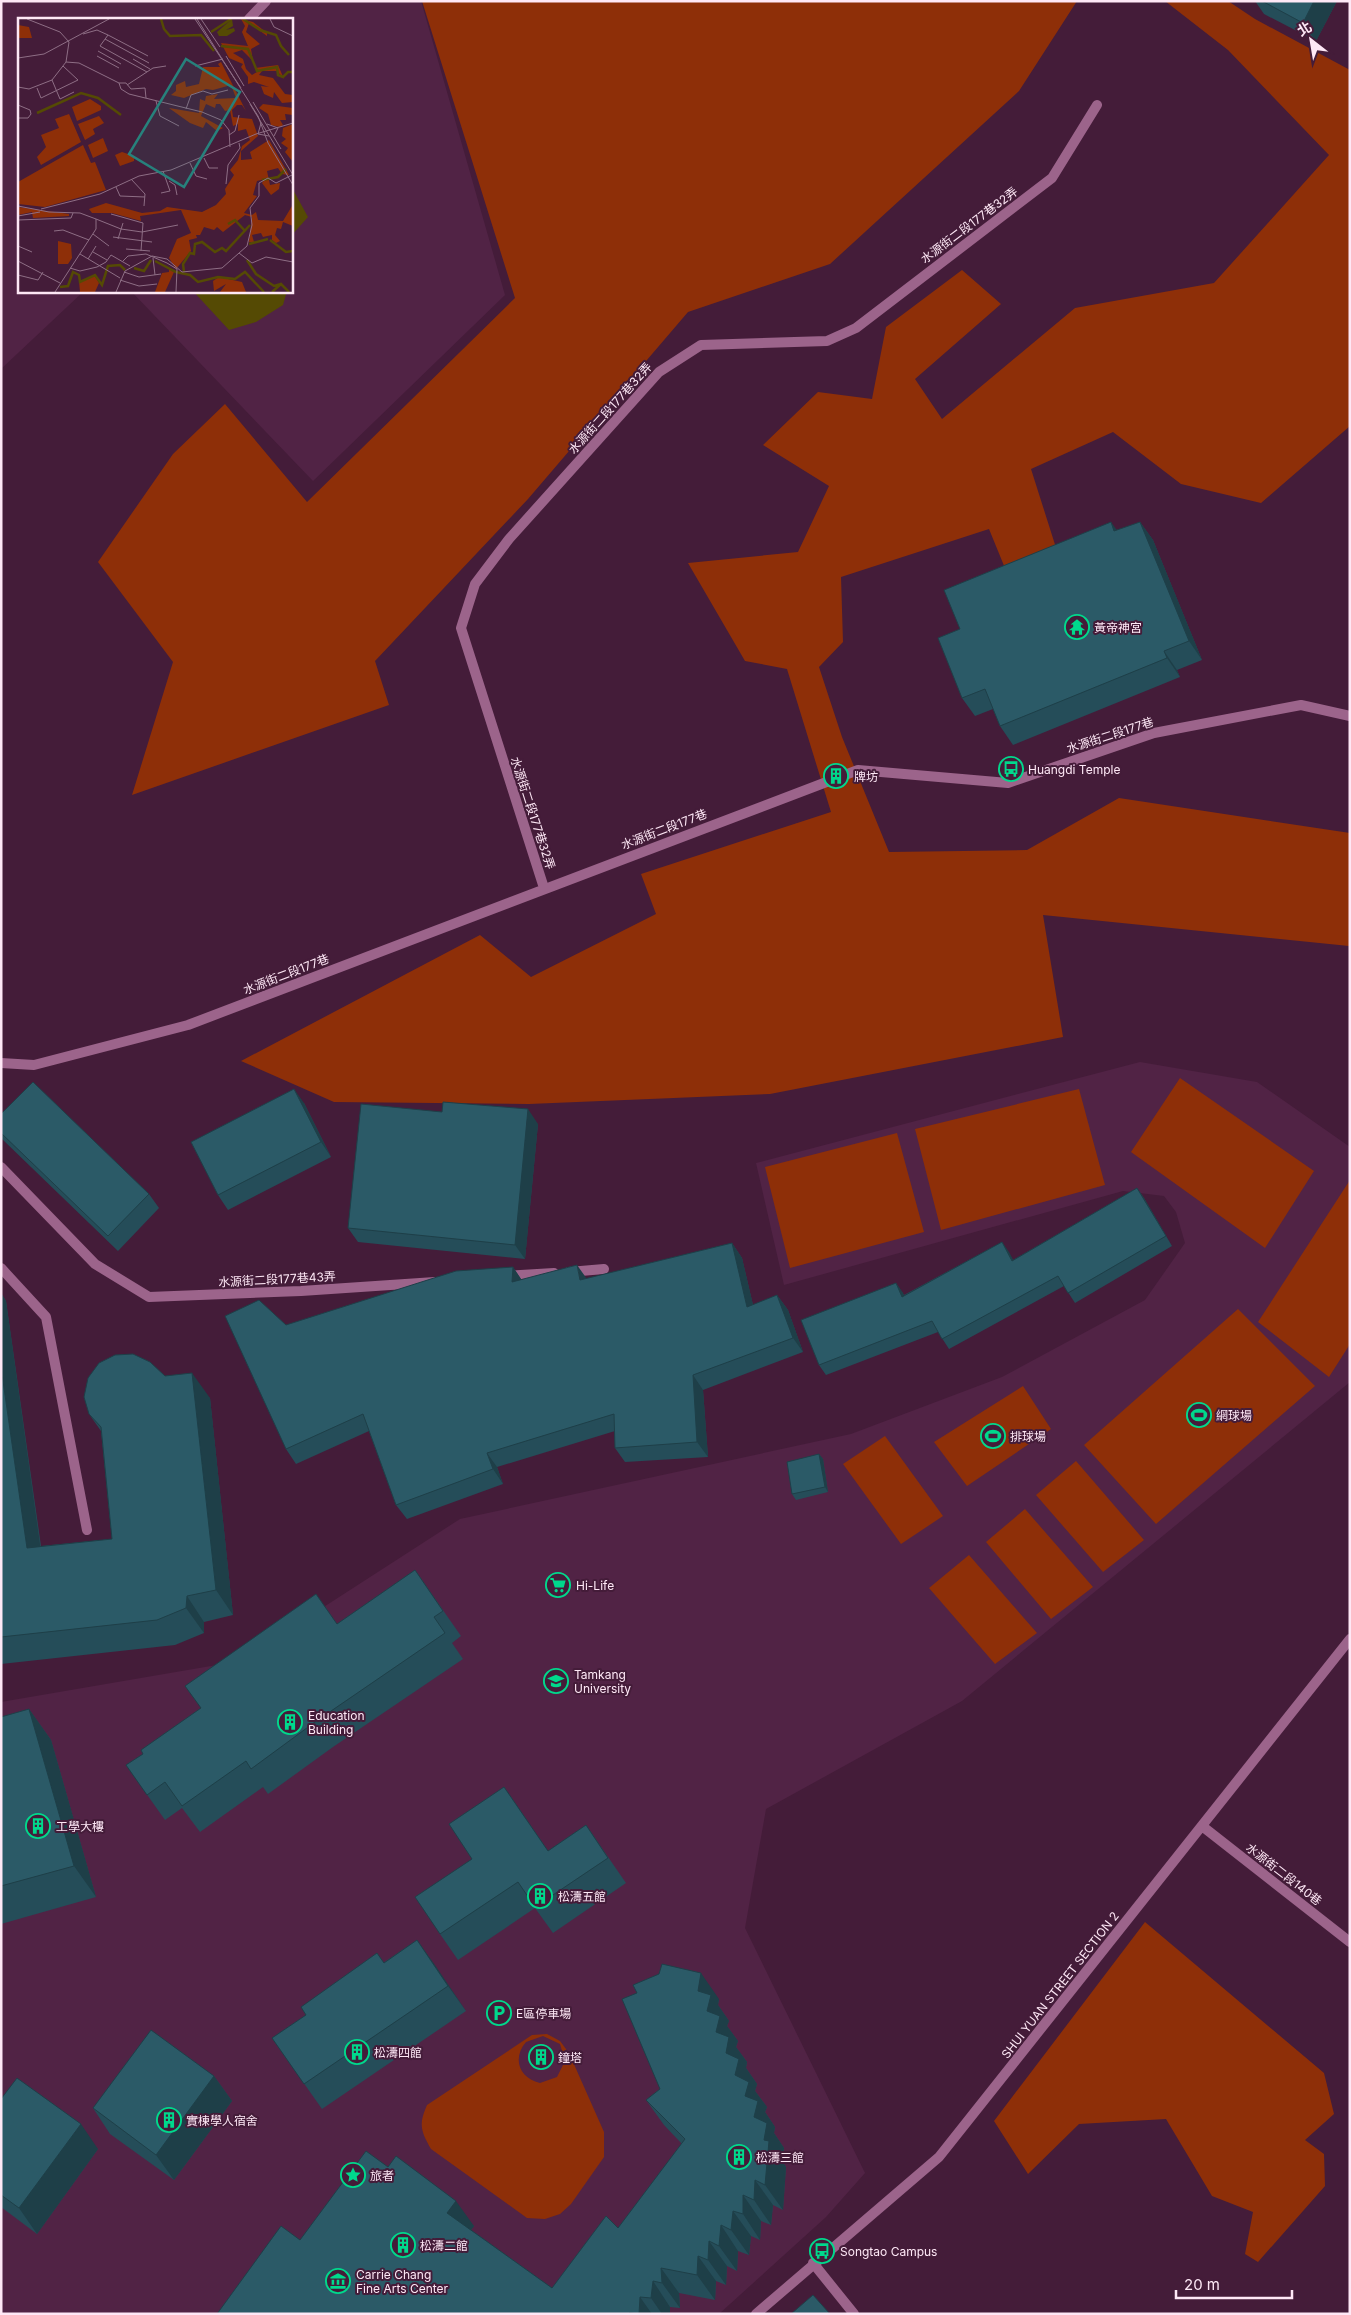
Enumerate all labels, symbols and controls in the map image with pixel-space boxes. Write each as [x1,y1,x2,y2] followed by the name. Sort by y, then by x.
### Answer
[1286,15,1336,65] north arrow
[18,18,292,292] inset map
[1294,18,1314,39] text: 北
[918,184,1020,266] street label: 水源街二段177巷32弄
[565,359,655,457] street label: 水源街二段177巷32弄
[1064,614,1090,640] temple icon: 黃帝神宮
[1094,620,1142,635] place label: 黃帝神宮
[1065,714,1155,756] street label: 水源街二段177巷
[508,755,558,871] street label: 水源街二段177巷32弄
[998,756,1024,782] bus stop icon: Huangdi Temple
[1028,762,1120,777] place label: Huangdi Temple
[823,763,849,789] building icon: 牌坊
[854,769,878,784] place label: 牌坊
[619,806,709,852] street label: 水源街二段177巷
[241,951,331,997] street label: 水源街二段177巷
[218,1268,336,1290] street label: 水源街二段177巷43弄
[1186,1402,1212,1428] sports icon: 網球場
[1216,1408,1252,1423] place label: 網球場
[980,1423,1006,1449] sports icon: 排球場
[1010,1429,1046,1444] place label: 排球場
[545,1572,571,1598] supermarket icon: Hi-Life
[576,1578,614,1593] place label: Hi-Life
[574,1667,631,1696] place label: Tamkang University
[543,1668,569,1694] school or university icon: Tamkang University
[308,1708,364,1737] place label: Education Building
[277,1709,303,1735] building icon: Education Building
[25,1813,51,1839] building icon: 工學大樓
[56,1819,104,1834] place label: 工學大樓
[1243,1840,1325,1908] street label: 水源街二段140巷
[527,1883,553,1909] building icon: 松濤五館
[558,1889,606,1904] place label: 松濤五館
[998,1909,1122,2061] street label: SHUI YUAN STREET SECTION 2
[486,2000,512,2026] parking icon: E區停車場
[516,2006,571,2021] place label: E區停車場
[344,2039,370,2065] building icon: 松濤四館
[528,2044,554,2070] building icon: 鐘塔
[374,2045,422,2060] place label: 松濤四館
[558,2050,582,2065] place label: 鐘塔
[156,2107,182,2133] building icon: 實棟學人宿舍
[186,2113,258,2128] place label: 實棟學人宿舍
[726,2144,752,2170] building icon: 松濤三館
[756,2150,804,2165] place label: 松濤三館
[340,2162,366,2188] place icon: 旅者
[370,2168,394,2183] place label: 旅者
[390,2232,416,2258] building icon: 松濤二館
[420,2238,468,2253] place label: 松濤二館
[809,2238,835,2264] bus stop icon: Songtao Campus
[840,2244,937,2259] place label: Songtao Campus
[356,2267,449,2296] place label: Carrie Chang Fine Arts Center
[325,2268,351,2294] museum icon: Carrie Chang Fine Arts Center
[1176,2268,1292,2300] scale bar
[1184,2275,1220,2294] text: 20 m

